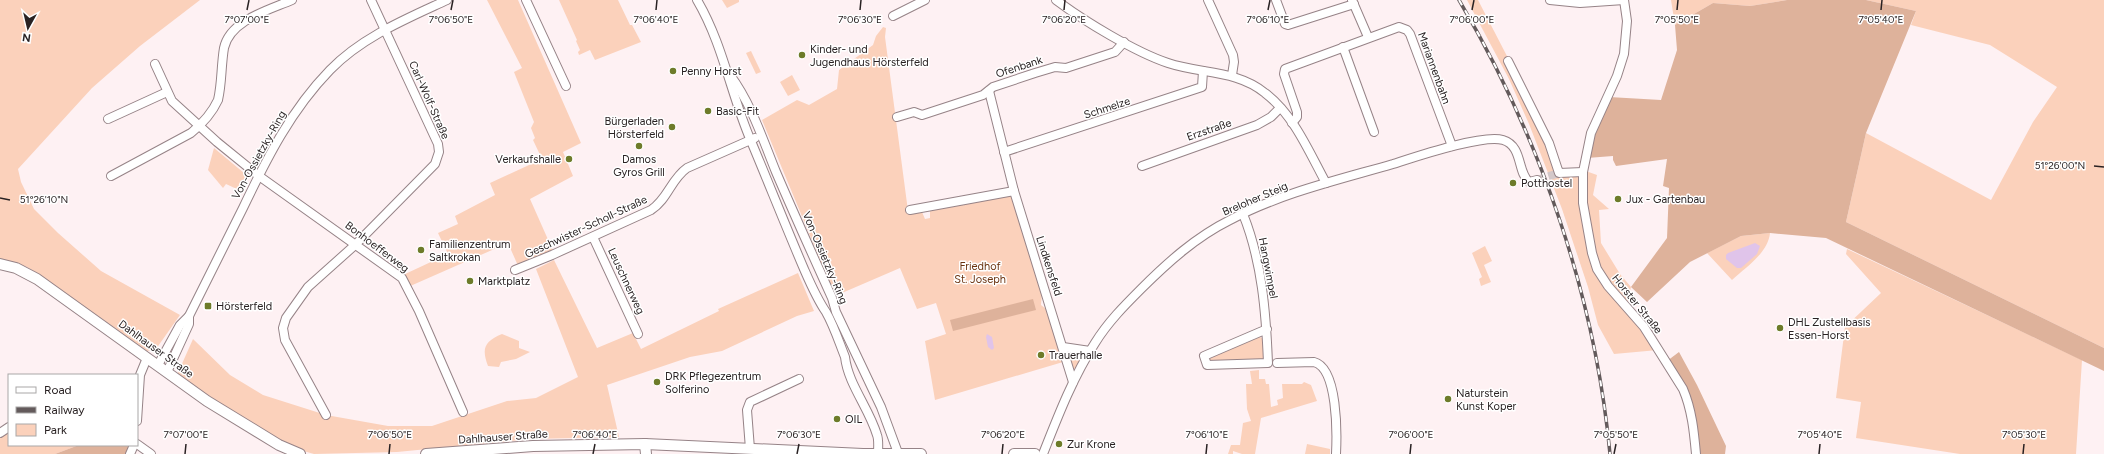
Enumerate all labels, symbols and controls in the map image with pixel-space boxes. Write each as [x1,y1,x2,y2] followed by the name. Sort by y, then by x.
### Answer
[8,8,48,48] north arrow
[225,13,269,26] text: 7°07'00"E
[429,13,473,26] text: 7°06'50"E
[634,13,679,26] text: 7°06'40"E
[838,13,882,26] text: 7°06'30"E
[1042,13,1086,26] text: 7°06'20"E
[1247,13,1289,26] text: 7°06'10"E
[1449,13,1495,26] text: 7°06'00"E
[1655,13,1699,26] text: 7°05'50"E
[1859,13,1904,26] text: 7°05'40"E
[22,30,32,44] text: N
[1415,30,1453,106] street label: Mariannenbahn
[810,43,929,69] place label: Kinder- und Jugendhaus Hörsterfeld
[797,50,807,60] marker: Kinder- und Jugendhaus Hörsterfeld
[994,53,1045,81] street label: Ofenbank
[406,59,452,141] street label: Carl-Wolf-Straße
[681,65,742,78] place label: Penny Horst
[668,66,678,76] marker: Penny Horst
[1082,94,1132,122] street label: Schmelze
[716,105,759,118] place label: Basic-Fit
[703,106,713,116] marker: Basic-Fit
[229,109,289,201] street label: Von-Ossietzky-Ring
[605,115,664,141] place label: Bürgerladen Hörsterfeld
[1185,116,1233,144] street label: Erzstraße
[667,122,677,132] marker: Bürgerladen Hörsterfeld
[634,141,644,151] marker: Damos Gyros Grill
[495,153,561,166] place label: Verkaufshalle
[613,153,665,179] place label: Damos Gyros Grill
[564,154,574,164] marker: Verkaufshalle
[2035,159,2085,172] text: 51°26'00"N
[1521,177,1572,190] place label: Potthostel
[1508,178,1518,188] marker: Potthostel
[1220,179,1290,219] street label: Breloher Steig
[20,193,68,206] text: 51°26'10"N
[523,193,649,261] street label: Geschwister-Scholl-Straße
[1626,193,1705,206] place label: Jux - Gartenbau
[1613,194,1623,204] marker: Jux - Gartenbau
[800,210,850,306] street label: Von-Ossietzky-Ring
[343,219,411,275] street label: Bonhoefferweg
[1033,234,1065,298] street label: Lindkensfeld
[1256,236,1280,300] street label: Hangwimpel
[429,238,510,264] place label: Familienzentrum Saltkrokan
[416,245,426,255] marker: Familienzentrum Saltkrokan
[605,246,647,316] street label: Leuschnerweg
[954,260,1006,286] park label: Friedhof St. Joseph
[1609,272,1665,336] street label: Horster Straße
[478,275,530,288] place label: Marktplatz
[465,276,475,286] marker: Marktplatz
[216,300,272,313] place label: Hörsterfeld
[203,301,213,311] marker: Hörsterfeld
[1788,316,1870,342] place label: DHL Zustellbasis Essen-Horst
[116,317,196,381] street label: Dahlhauser Straße
[1775,323,1785,333] marker: DHL Zustellbasis Essen-Horst
[1049,349,1102,362] place label: Trauerhalle
[1036,350,1046,360] marker: Trauerhalle
[665,370,761,396] place label: DRK Pflegezentrum Solferino
[8,374,138,446] legend
[652,377,662,387] marker: DRK Pflegezentrum Solferino
[44,383,72,397] text: Road
[1456,387,1516,413] place label: Naturstein Kunst Koper
[1443,394,1453,404] marker: Naturstein Kunst Koper
[44,403,85,417] text: Railway
[845,413,863,426] place label: OIL
[832,414,842,424] marker: OIL
[44,423,67,437] text: Park
[458,427,548,447] street label: Dahlhauser Straße
[164,428,208,441] text: 7°07'00"E
[368,428,412,441] text: 7°06'50"E
[573,428,618,441] text: 7°06'40"E
[777,428,821,441] text: 7°06'30"E
[981,428,1025,441] text: 7°06'20"E
[1186,428,1228,441] text: 7°06'10"E
[1388,428,1434,441] text: 7°06'00"E
[1594,428,1638,441] text: 7°05'50"E
[1798,428,1843,441] text: 7°05'40"E
[2002,428,2046,441] text: 7°05'30"E
[1067,438,1116,451] place label: Zur Krone
[1054,439,1064,449] marker: Zur Krone

